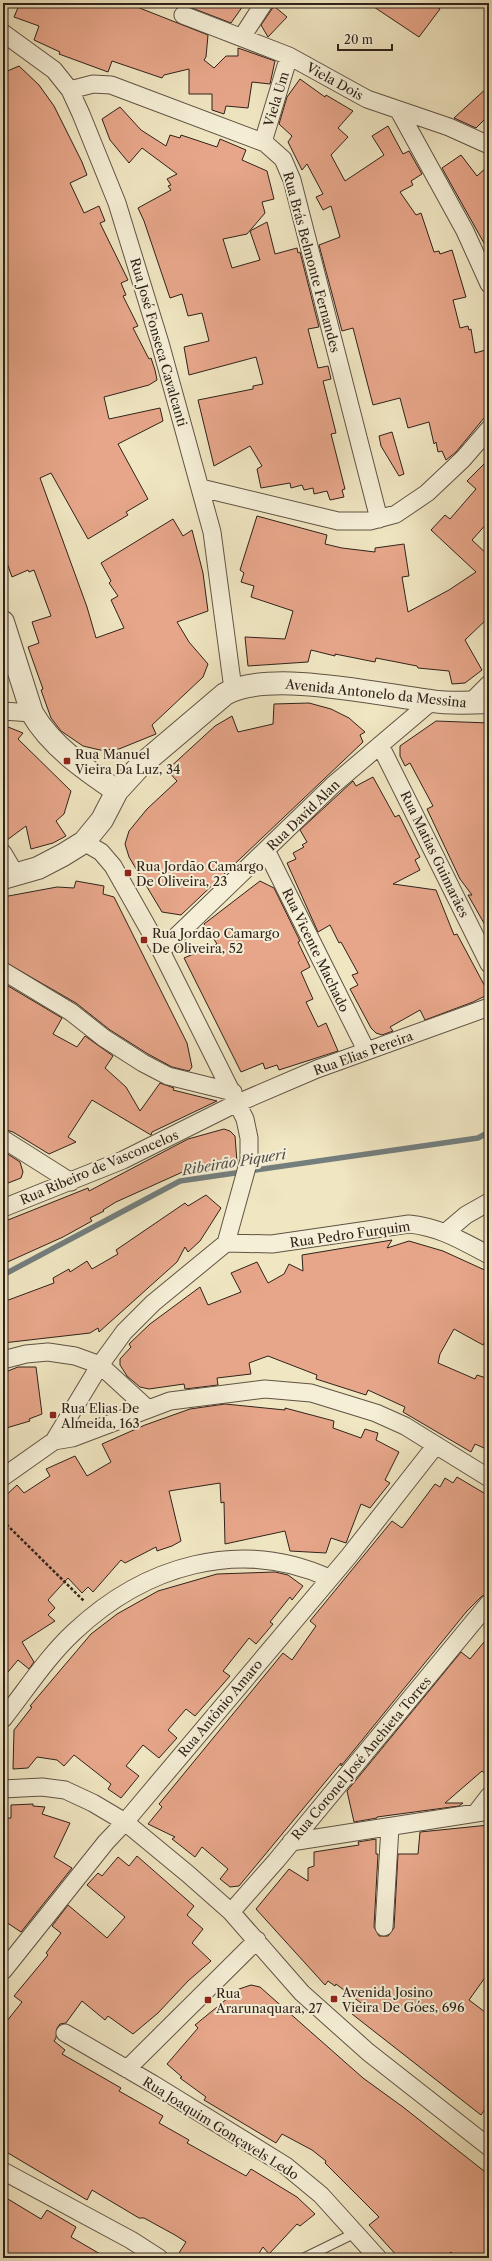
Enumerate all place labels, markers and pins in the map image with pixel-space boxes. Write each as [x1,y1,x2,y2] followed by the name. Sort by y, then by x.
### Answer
[74,746,181,777] place label: Rua Manuel Vieira Da Luz, 34
[62,756,72,766] marker: Rua Manuel Vieira Da Luz, 34
[136,858,264,889] place label: Rua Jordão Camargo De Oliveira, 23
[123,868,133,878] marker: Rua Jordão Camargo De Oliveira, 23
[152,925,280,956] place label: Rua Jordão Camargo De Oliveira, 52
[139,935,149,945] marker: Rua Jordão Camargo De Oliveira, 52
[60,1400,140,1431] place label: Rua Elias De Almeida, 163
[48,1410,58,1420] marker: Rua Elias De Almeida, 163
[341,1984,465,2015] place label: Avenida Josino Vieira De Góes, 696
[215,1985,323,2016] place label: Rua Ararunaquara, 27
[329,1994,339,2004] marker: Avenida Josino Vieira De Góes, 696
[203,1995,213,2005] marker: Rua Ararunaquara, 27

